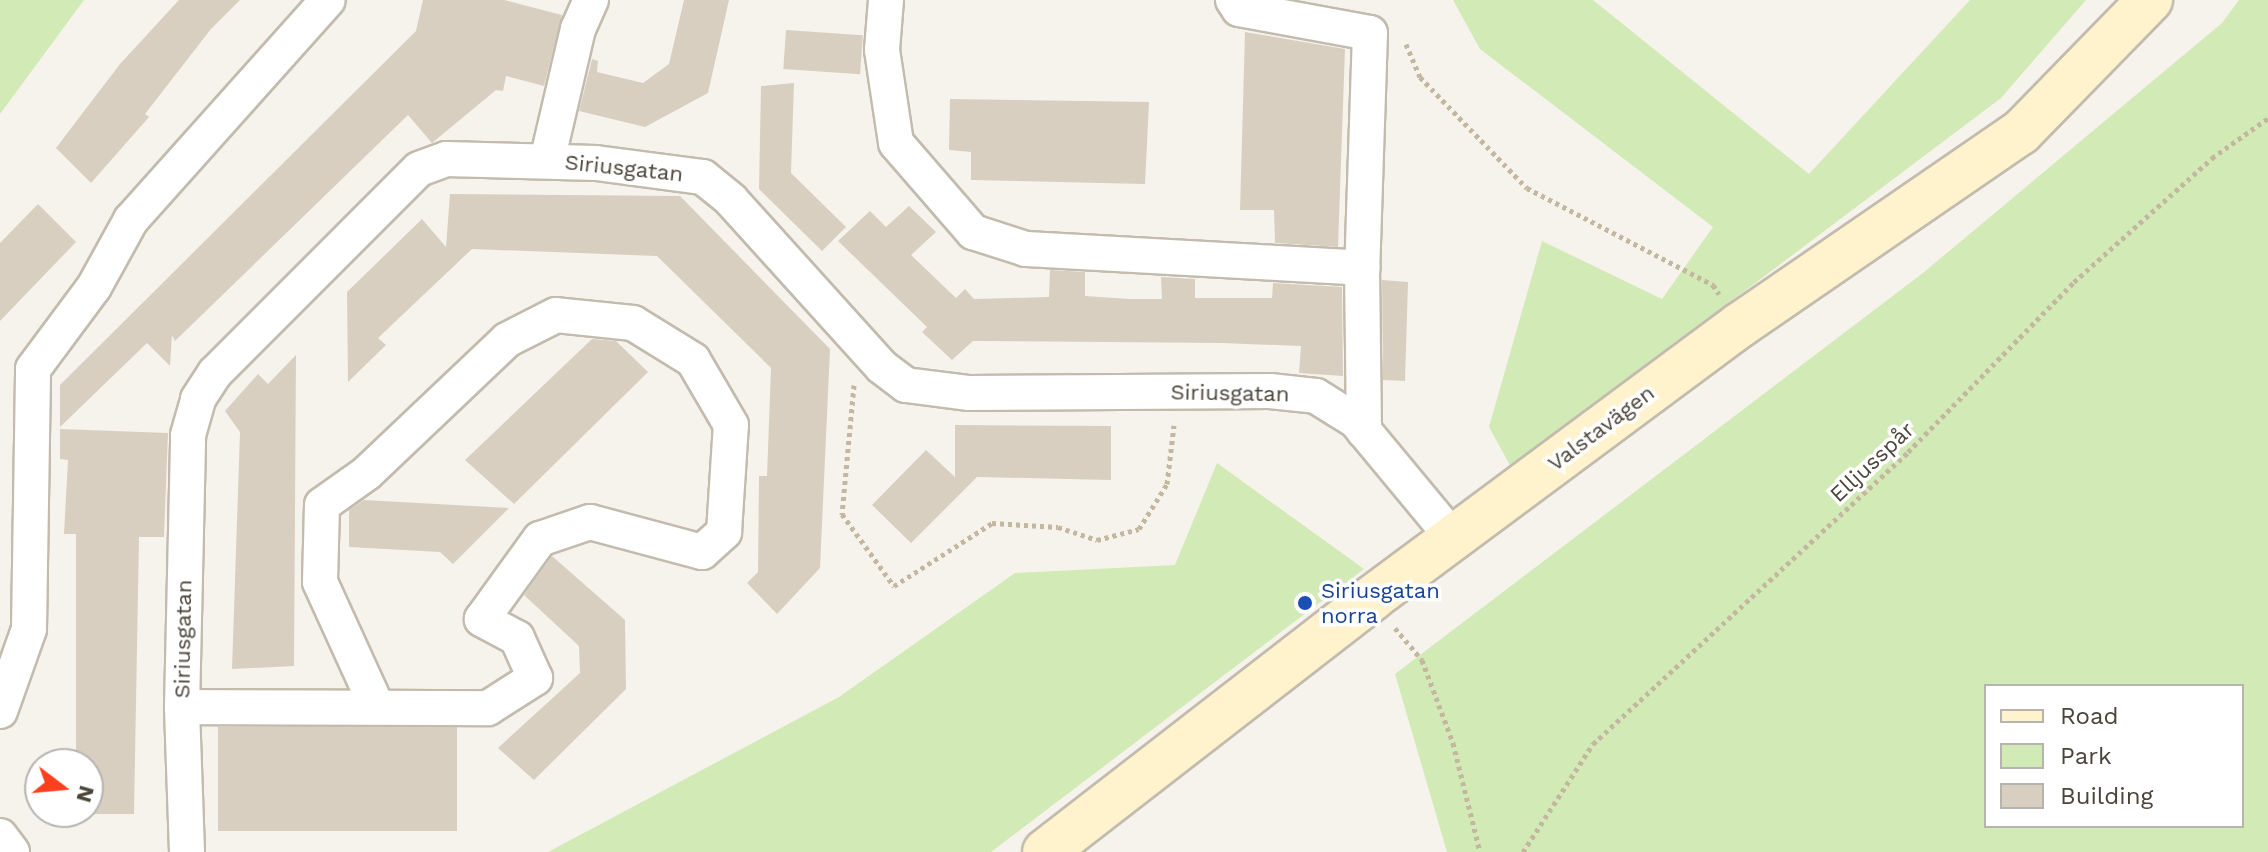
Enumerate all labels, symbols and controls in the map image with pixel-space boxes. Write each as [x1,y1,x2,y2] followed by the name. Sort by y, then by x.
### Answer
[564,149,684,187] street label: Siriusgatan
[1170,379,1290,407] street label: Siriusgatan
[1542,379,1660,477] street label: Valstavägen
[1824,416,1920,508] street label: Elljusspår
[1321,577,1440,628] place label: Siriusgatan norra
[169,579,197,699] street label: Siriusgatan
[1296,594,1314,612] marker: Siriusgatan norra
[1984,684,2244,828] legend
[2060,702,2119,730] text: Road
[2060,742,2112,770] text: Park
[24,748,104,828] north arrow
[2060,782,2153,810] text: Building
[71,783,100,805] text: N

